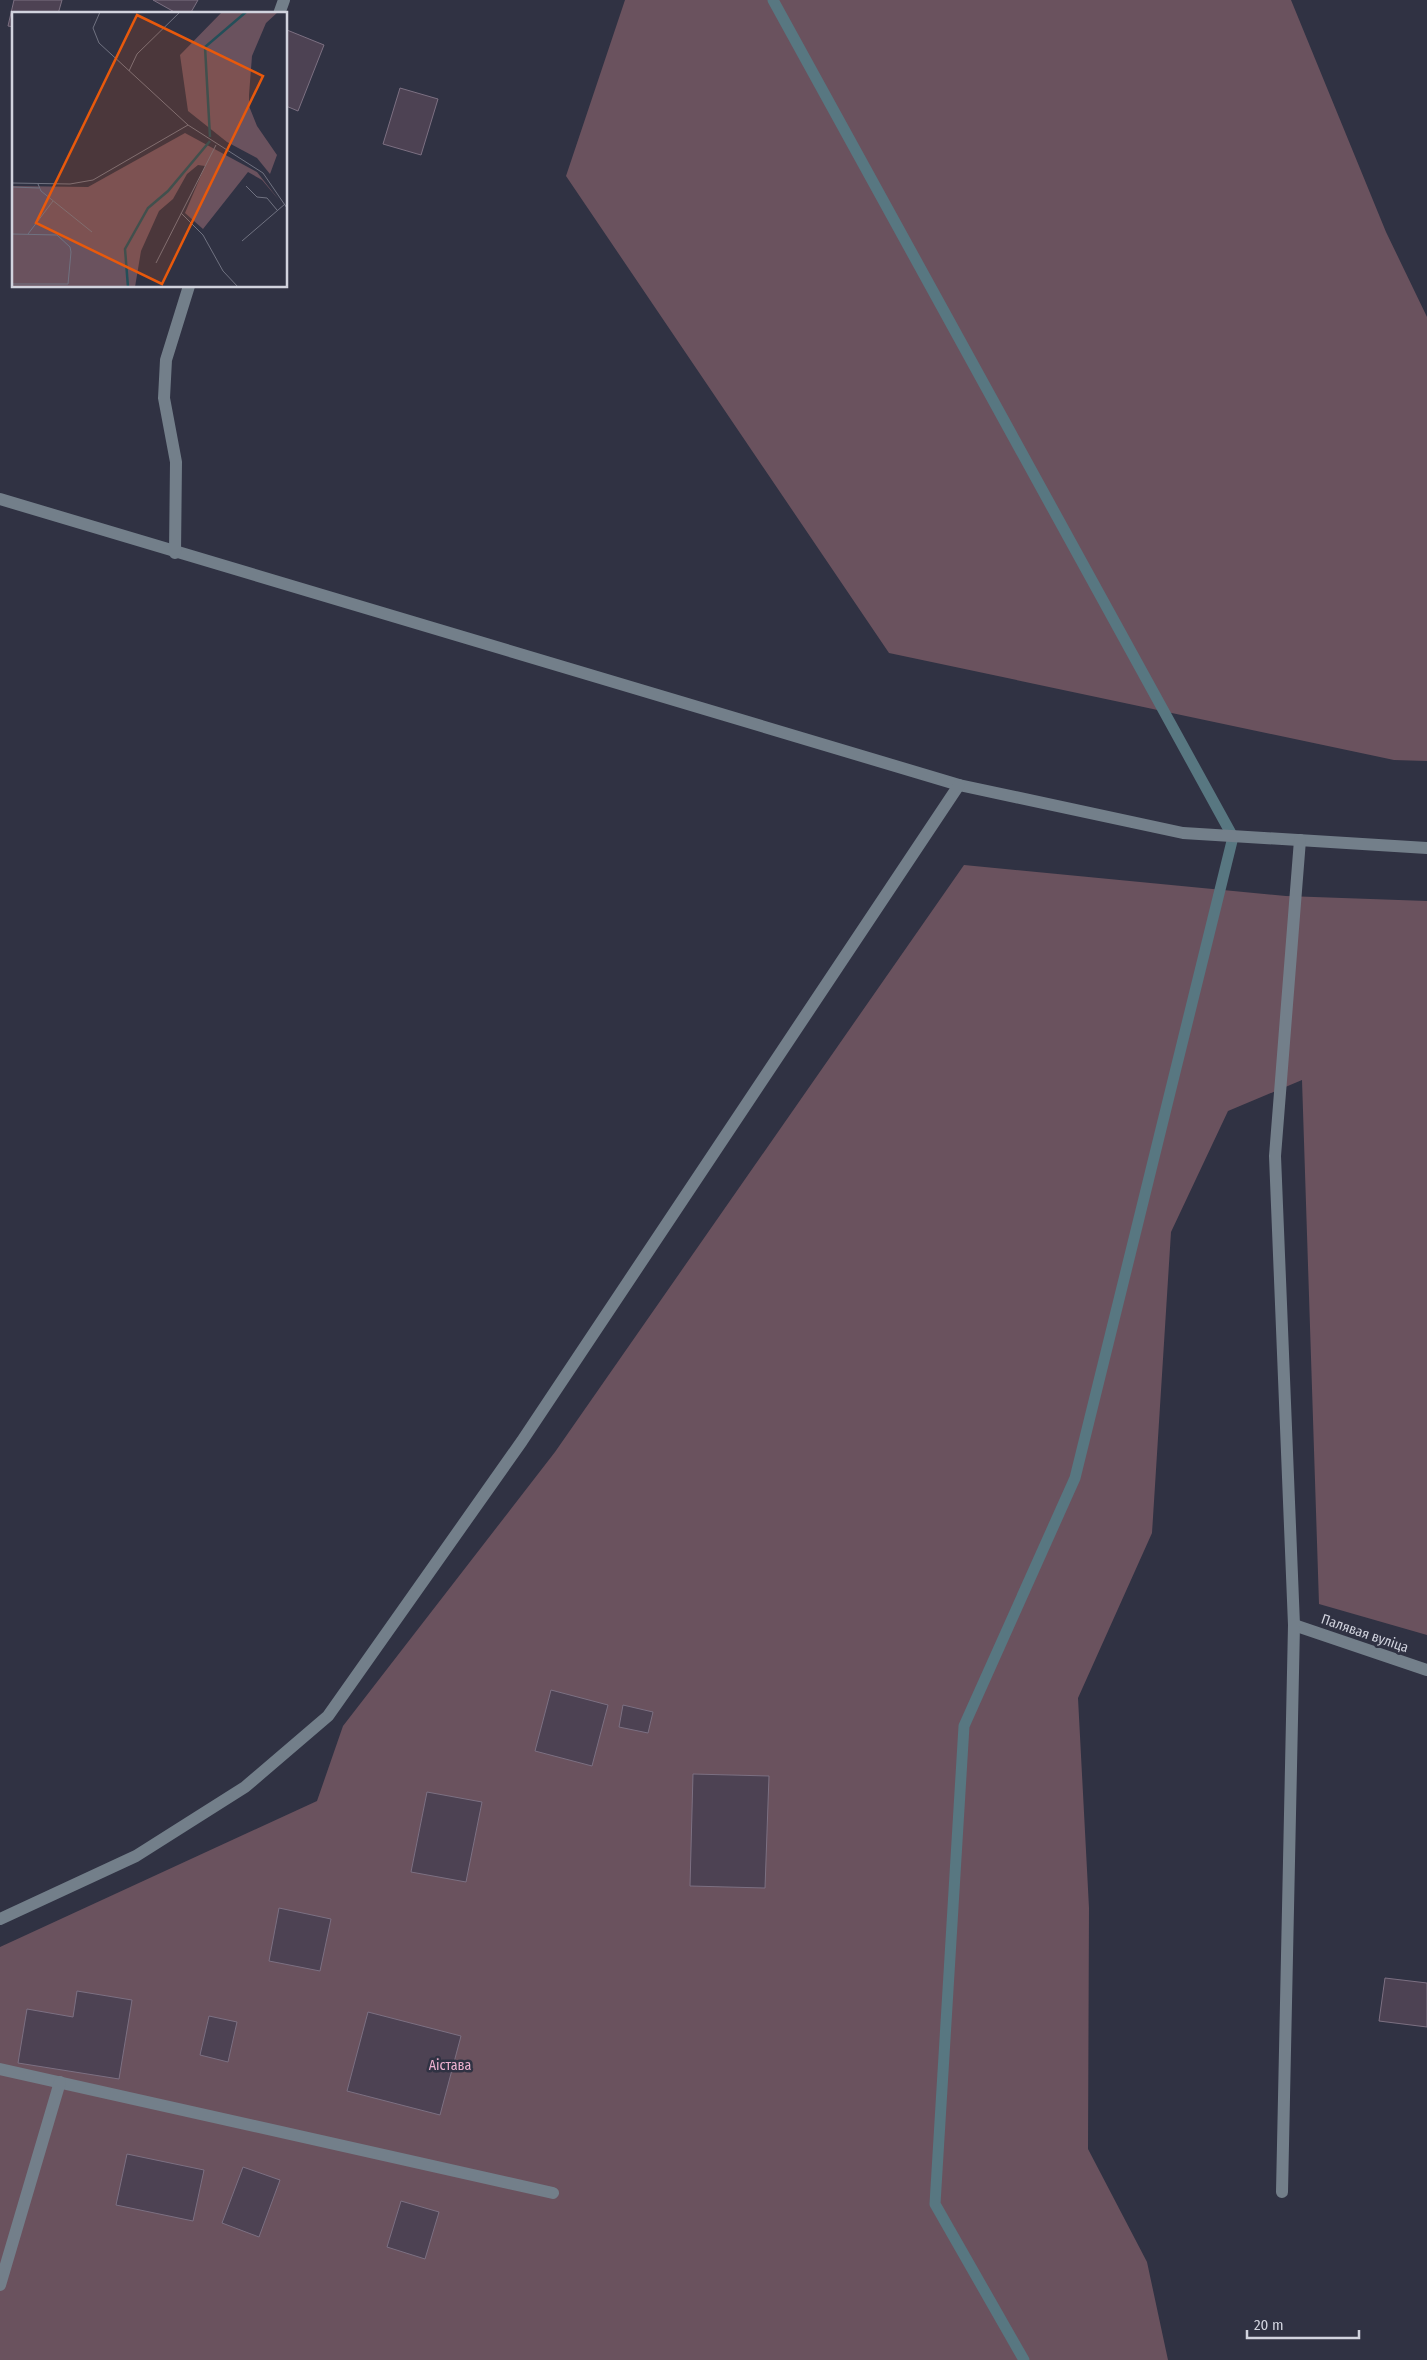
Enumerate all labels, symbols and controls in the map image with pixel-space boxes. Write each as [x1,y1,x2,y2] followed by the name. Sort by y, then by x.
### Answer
[12,12,288,288] inset map
[1319,1611,1411,1656] street label: Палявая вуліца
[429,2057,471,2074] park label: Аістава
[1247,2308,1360,2340] scale bar
[1254,2316,1284,2334] text: 20 m

